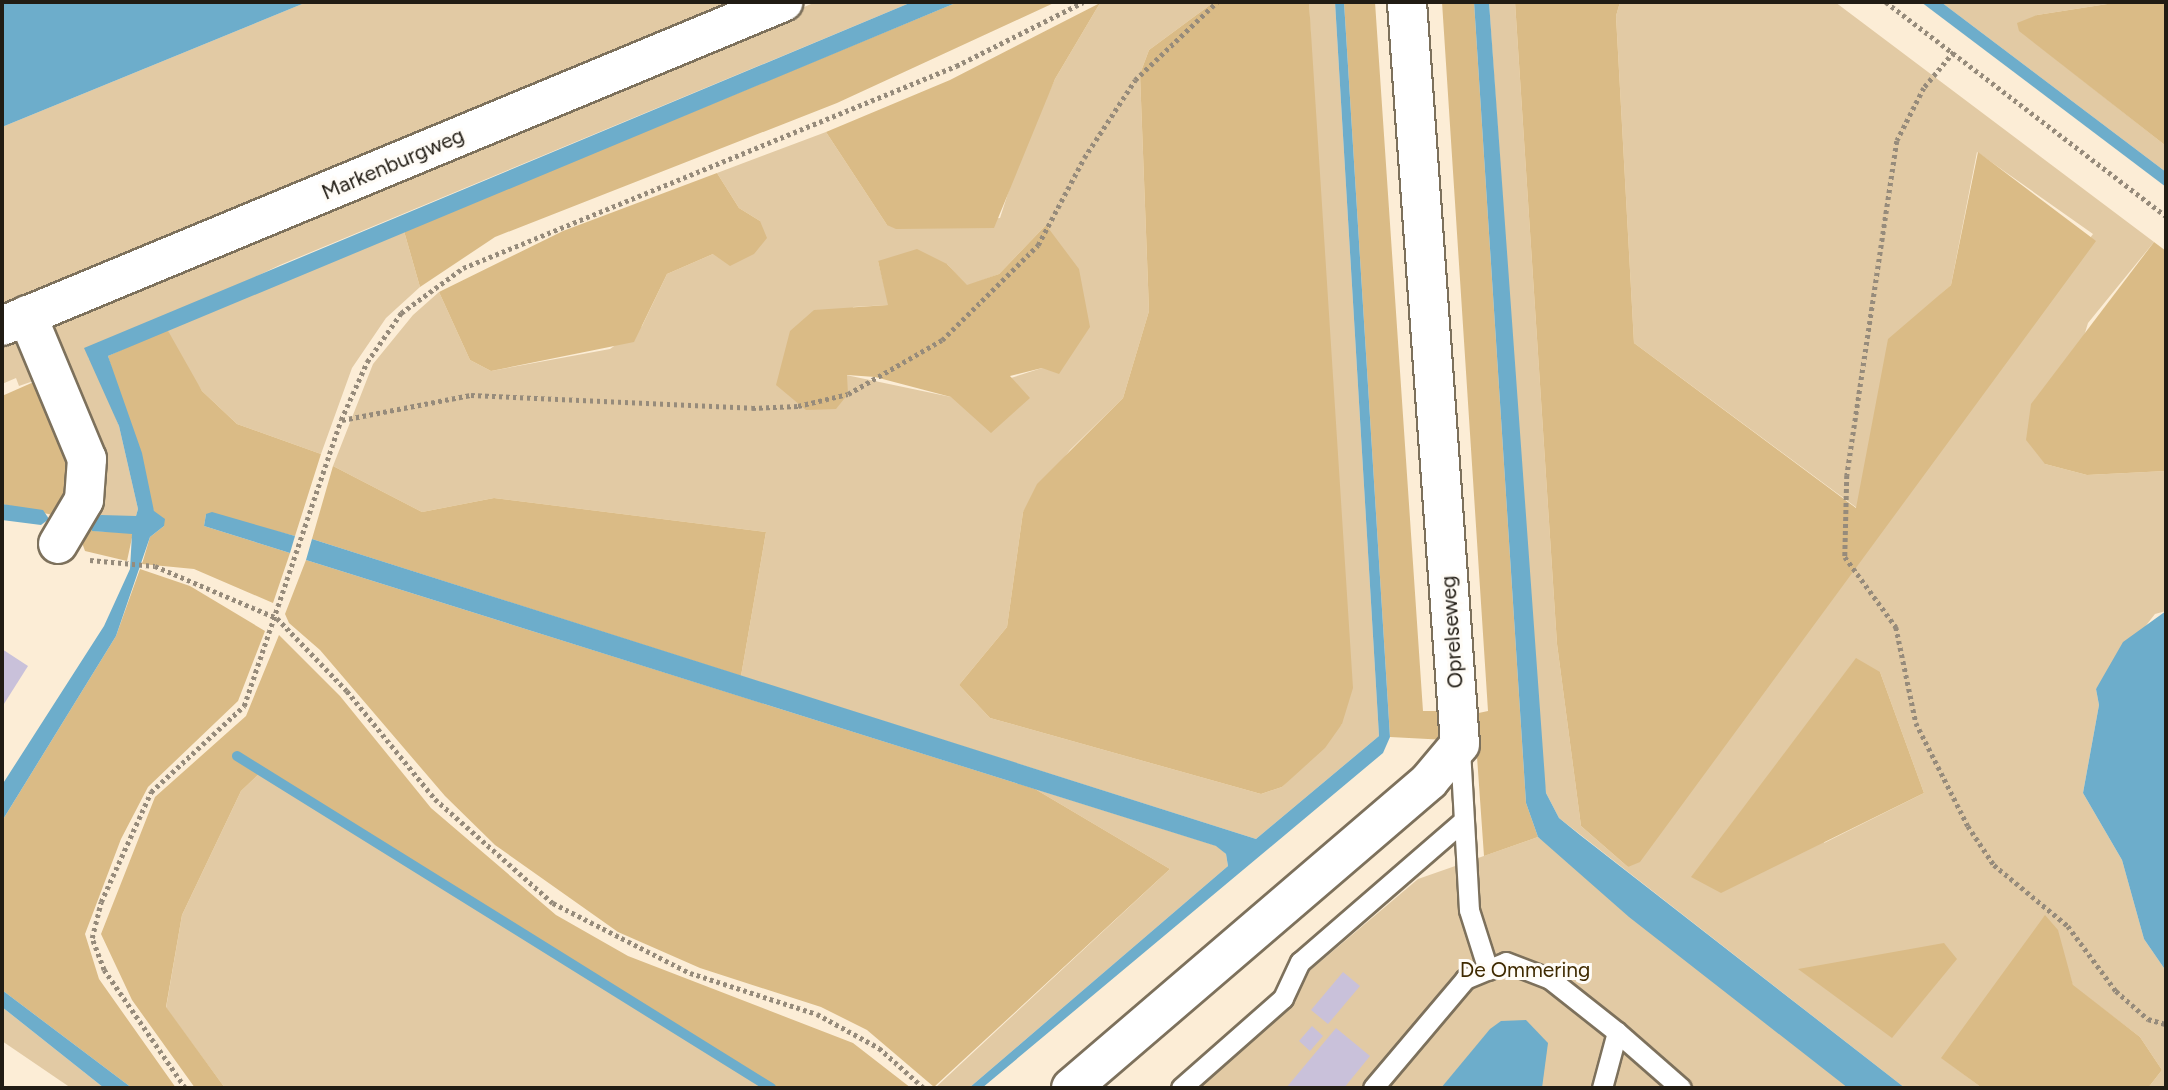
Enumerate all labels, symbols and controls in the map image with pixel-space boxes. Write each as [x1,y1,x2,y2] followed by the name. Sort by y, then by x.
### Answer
[318,123,468,205] street label: Markenburgweg
[1435,575,1469,689] street label: Oprelseweg
[1460,957,1590,983] park label: De Ommering

